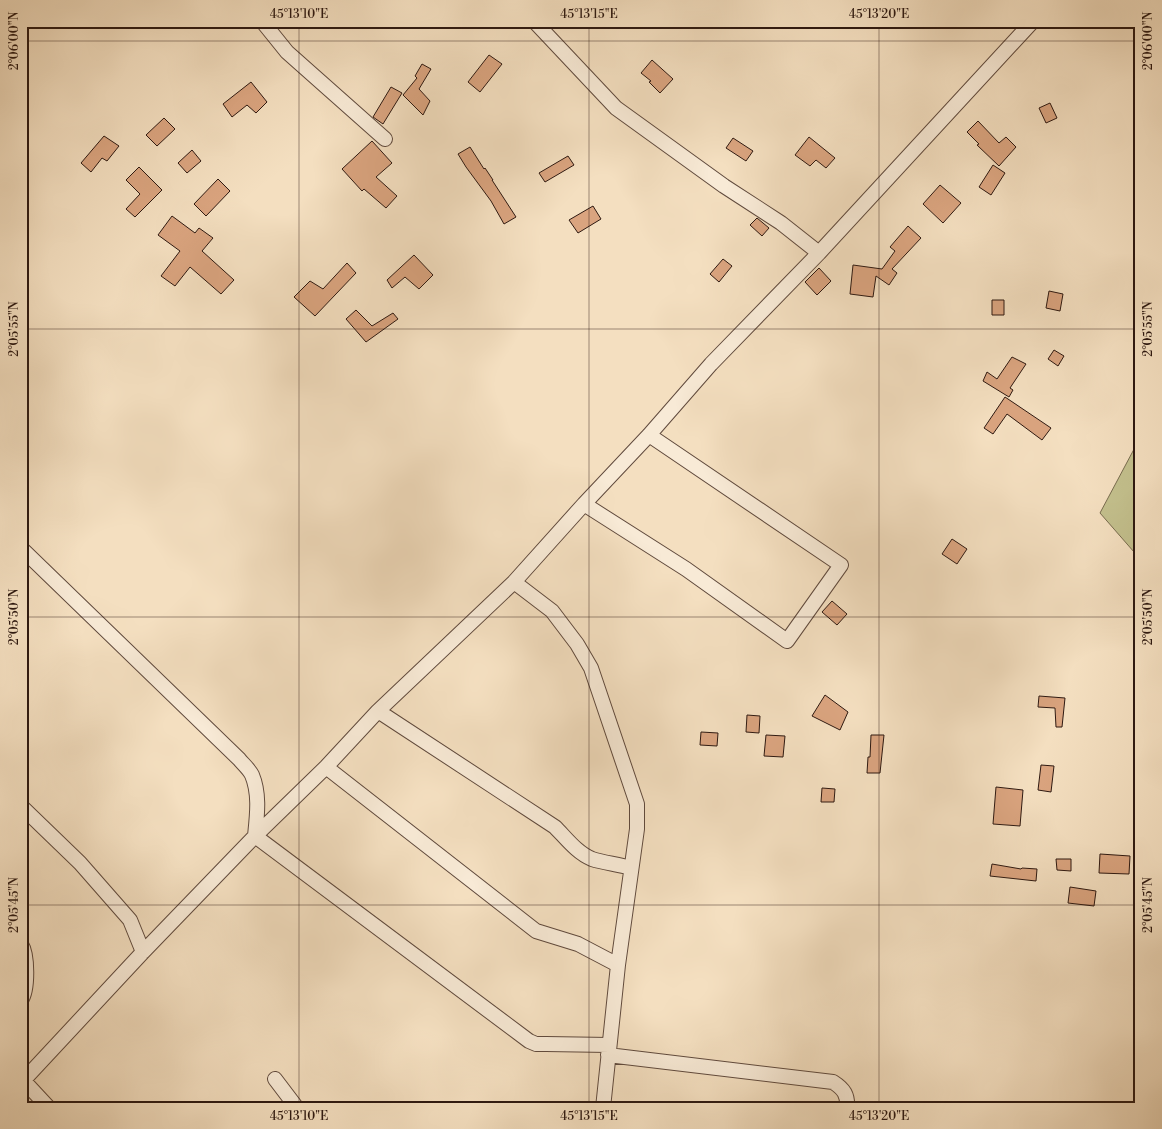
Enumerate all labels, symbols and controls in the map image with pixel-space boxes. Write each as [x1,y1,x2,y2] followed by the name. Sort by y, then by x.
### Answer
[270,7,328,22] text: 45°13'10"E
[560,7,618,22] text: 45°13'15"E
[849,7,909,22] text: 45°13'20"E
[7,12,22,70] text: 2°06'00"N
[1141,12,1156,70] text: 2°06'00"N
[7,301,22,357] text: 2°05'55"N
[1141,301,1156,357] text: 2°05'55"N
[7,589,22,645] text: 2°05'50"N
[1141,589,1156,645] text: 2°05'50"N
[7,877,22,933] text: 2°05'45"N
[1141,877,1156,933] text: 2°05'45"N
[270,1109,328,1124] text: 45°13'10"E
[560,1109,618,1124] text: 45°13'15"E
[849,1109,909,1124] text: 45°13'20"E

